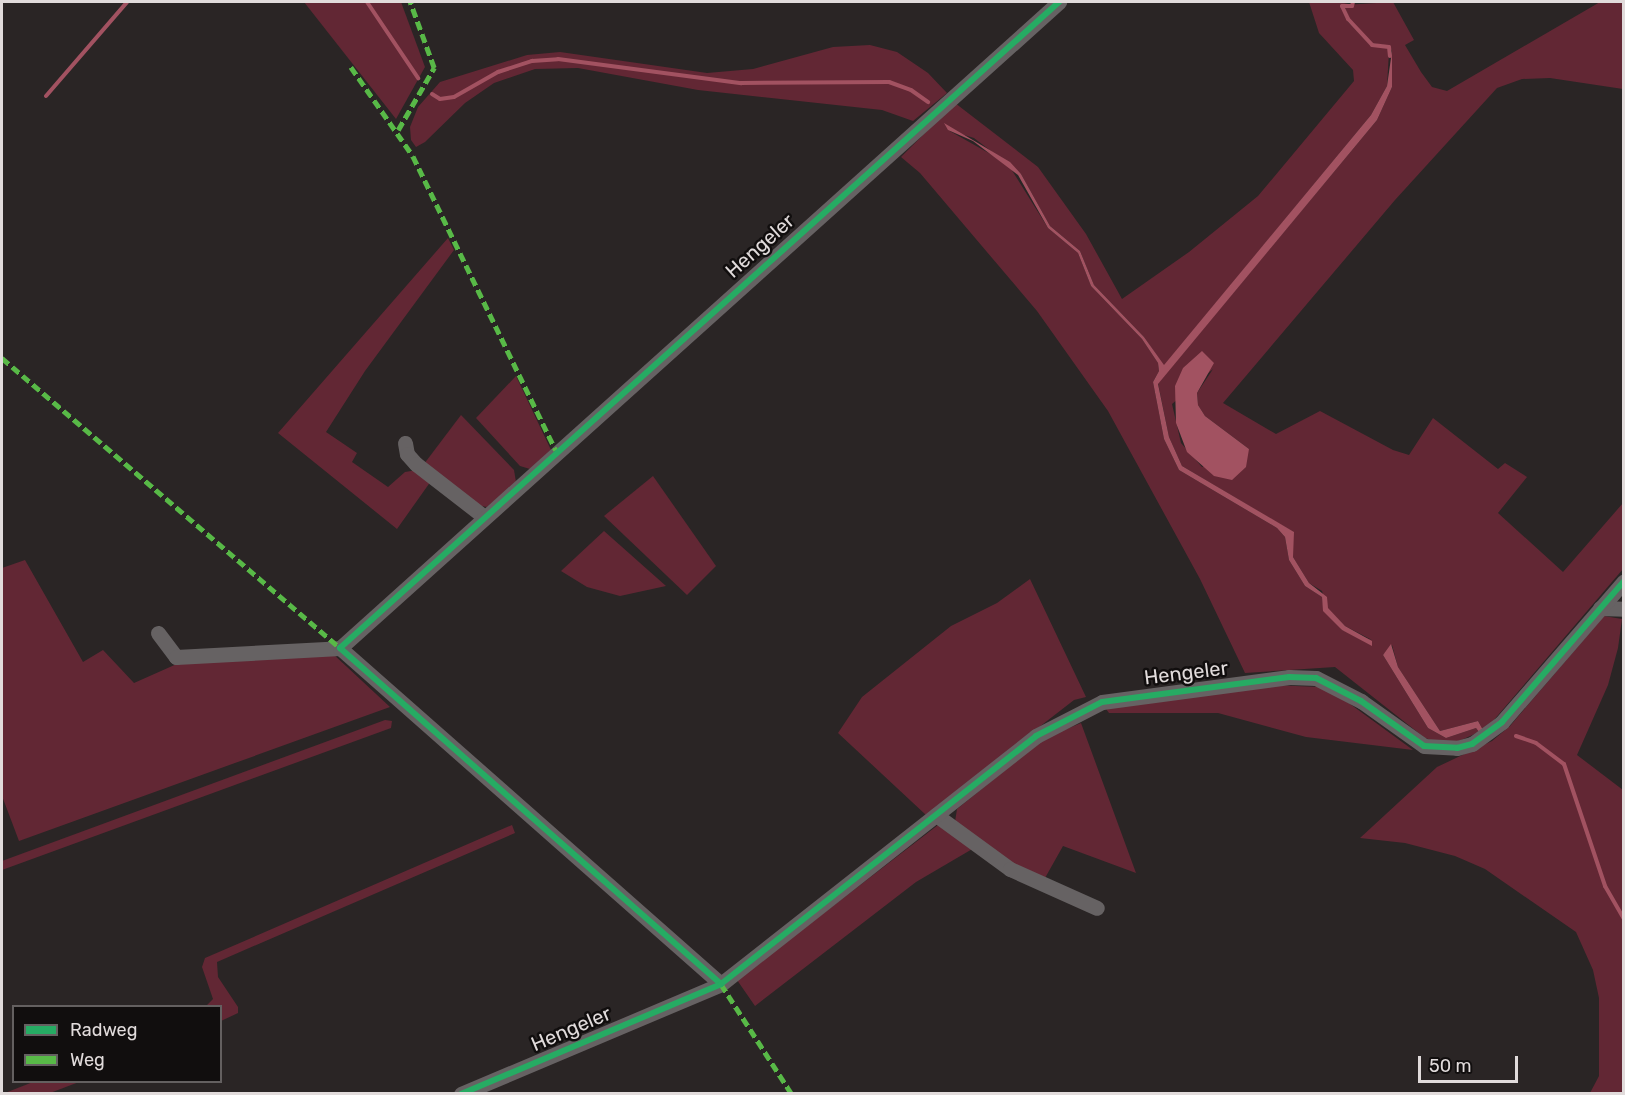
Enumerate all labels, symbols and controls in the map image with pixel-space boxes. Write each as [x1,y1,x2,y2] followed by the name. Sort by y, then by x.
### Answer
[721,209,799,283] street label: Hengeler
[1143,656,1229,690] street label: Hengeler
[527,1001,615,1057] street label: Hengeler
[12,1005,222,1083] legend
[70,1019,137,1041] text: Radweg
[1421,1044,1522,1082] scale bar
[70,1049,105,1071] text: Weg
[1429,1055,1472,1077] text: 50 m

